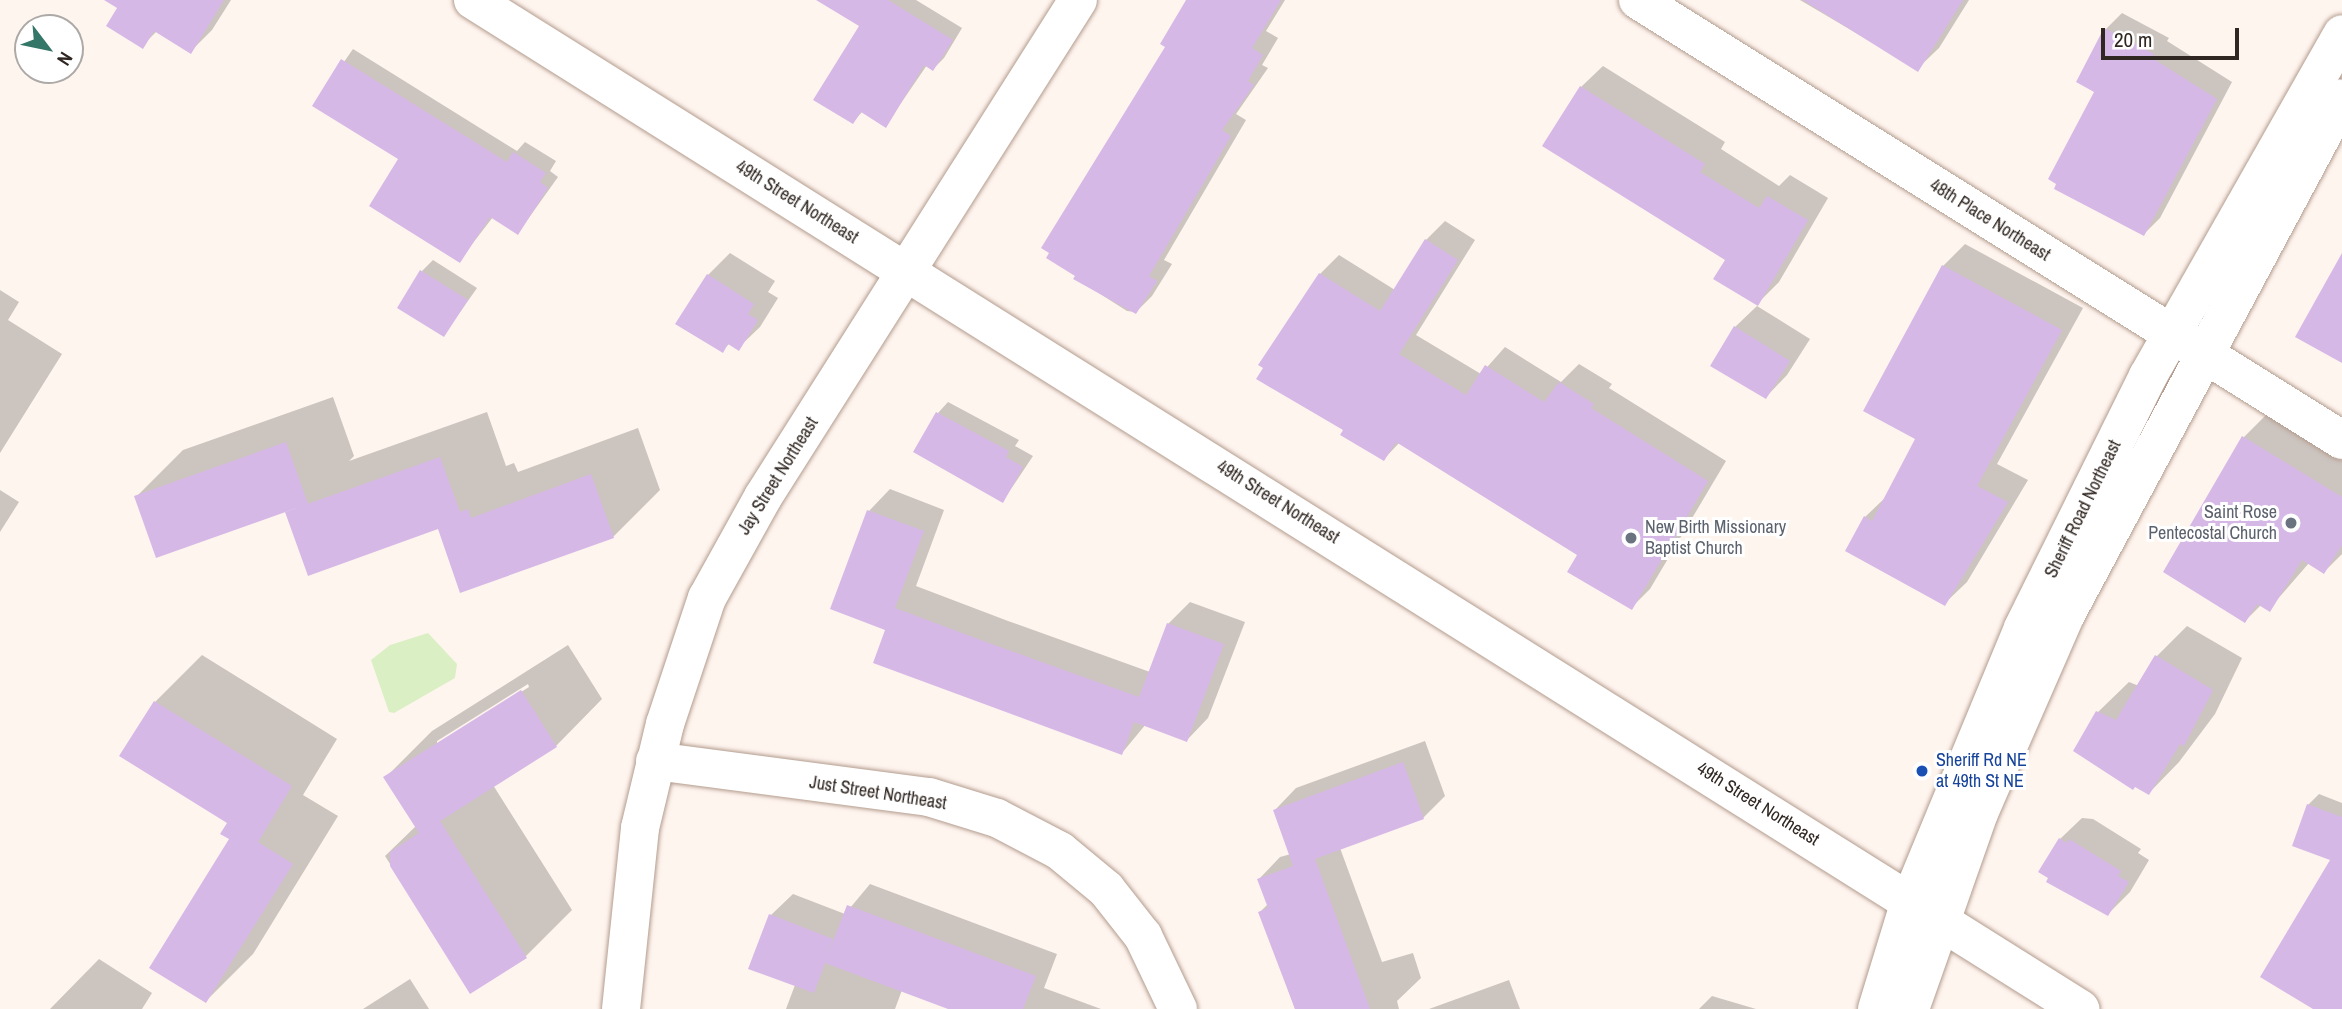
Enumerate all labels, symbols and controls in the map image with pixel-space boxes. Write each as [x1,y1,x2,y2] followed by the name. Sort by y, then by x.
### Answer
[14,14,84,84] north arrow
[2104,14,2242,58] scale bar
[2114,25,2152,54] text: 20 m
[51,47,79,71] text: N
[732,156,862,248] street label: 49th Street Northeast
[1926,174,2054,266] street label: 48th Place Northeast
[733,413,823,539] street label: Jay Street Northeast
[2040,437,2126,581] street label: Sheriff Road Northeast
[1213,456,1343,548] street label: 49th Street Northeast
[2148,502,2277,544] place label: Saint Rose Pentecostal Church
[2283,515,2299,531] marker: Saint Rose Pentecostal Church
[1645,517,1786,560] place label: New Birth Missionary Baptist Church
[1623,530,1639,546] marker: New Birth Missionary Baptist Church
[1936,750,2027,792] place label: Sheriff Rd NE at 49th St NE
[1693,758,1823,850] street label: 49th Street Northeast
[1914,763,1930,779] marker: Sheriff Rd NE at 49th St NE
[808,771,948,815] street label: Just Street Northeast

